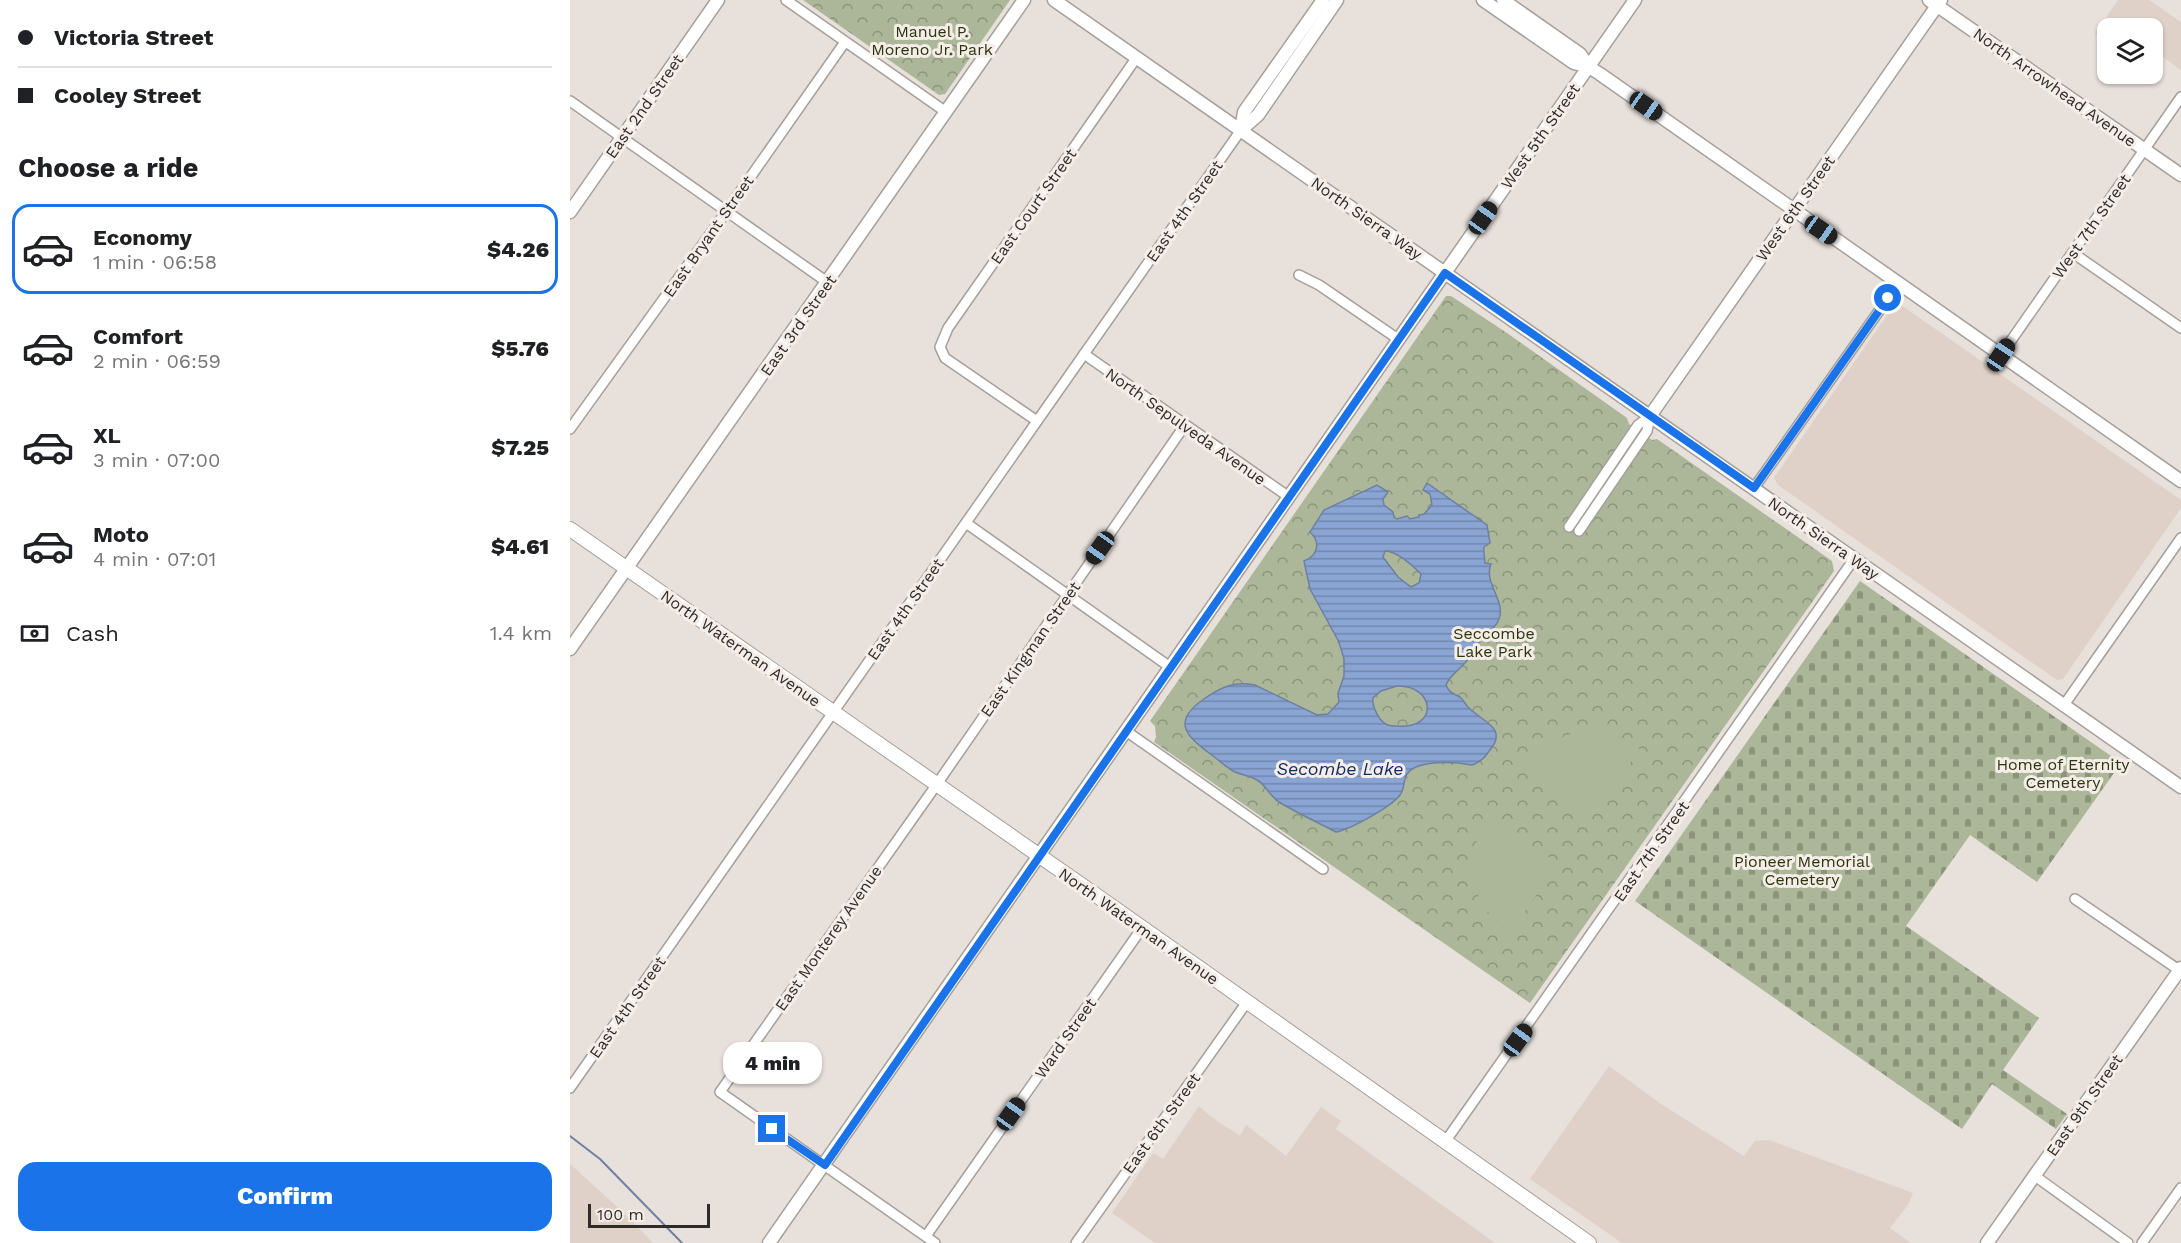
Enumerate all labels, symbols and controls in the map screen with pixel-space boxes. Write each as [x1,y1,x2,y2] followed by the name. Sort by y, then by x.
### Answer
[2097,18,2163,84] map controls
[2097,18,2163,84] button: layers
[871,22,993,59] park label: Manuel P. Moreno Jr. Park
[1970,24,2140,151] street label: North Arrowhead Avenue
[54,25,213,50] text: Victoria Street
[601,50,688,162] street label: East 2nd Street
[1497,80,1584,193] street label: West 5th Street
[54,83,201,108] text: Cooley Street
[1626,88,1666,124] car
[986,145,1081,268] street label: East Court Street
[18,152,198,184] text: Choose a ride
[1752,152,1839,265] street label: West 6th Street
[1142,157,1227,266] street label: East 4th Street
[2048,170,2135,282] street label: West 7th Street
[659,172,758,301] street label: East Bryant Street
[1308,173,1426,264] street label: North Sierra Way
[1465,198,1501,238] car
[1801,212,1841,248] car
[21,222,75,276] icon: car
[93,225,192,250] text: Economy
[487,237,549,262] text: $4.26
[93,250,217,274] text: 1 min · 06:58
[756,271,841,380] street label: East 3rd Street
[1874,284,1901,311] route start
[21,321,75,375] icon: car
[93,324,183,349] text: Comfort
[1983,335,2019,375] car
[491,336,549,361] text: $5.76
[93,349,221,373] text: 2 min · 06:59
[1102,364,1269,489] street label: North Sepulveda Avenue
[21,420,75,474] icon: car
[93,423,121,448] text: XL
[491,435,549,460] text: $7.25
[93,448,220,472] text: 3 min · 07:00
[1765,493,1883,584] street label: North Sierra Way
[21,519,75,573] icon: car
[93,522,149,547] text: Moto
[1082,528,1118,568] car
[491,534,549,559] text: $4.61
[93,547,216,571] text: 4 min · 07:01
[863,555,948,664] street label: East 4th Street
[976,578,1084,721] street label: East Kingman Street
[657,586,824,711] street label: North Waterman Avenue
[18,617,51,650] icon: cash
[66,621,119,646] text: Cash
[490,621,552,645] text: 1.4 km
[1453,624,1535,661] park label: Seccombe Lake Park
[1996,755,2130,792] park label: Home of Eternity Cemetery
[1276,758,1404,779] water label: Secombe Lake
[1610,797,1693,905] street label: East 7th Street
[1734,852,1870,889] park label: Pioneer Memorial Cemetery
[771,862,886,1015] street label: East Monterey Avenue
[1055,864,1222,989] street label: North Waterman Avenue
[585,953,670,1062] street label: East 4th Street
[1031,994,1100,1082] street label: Ward Street
[1500,1020,1536,1060] car
[722,1042,822,1084] callout: 4 min
[2042,1050,2127,1160] street label: East 9th Street
[745,1051,800,1075] text: 4 min
[1119,1069,1204,1177] street label: East 6th Street
[993,1094,1029,1134] car
[758,1115,785,1142] route end
[18,1162,552,1231] button: Confirm
[588,1201,710,1228] scale bar
[597,1205,644,1224] text: 100 m

